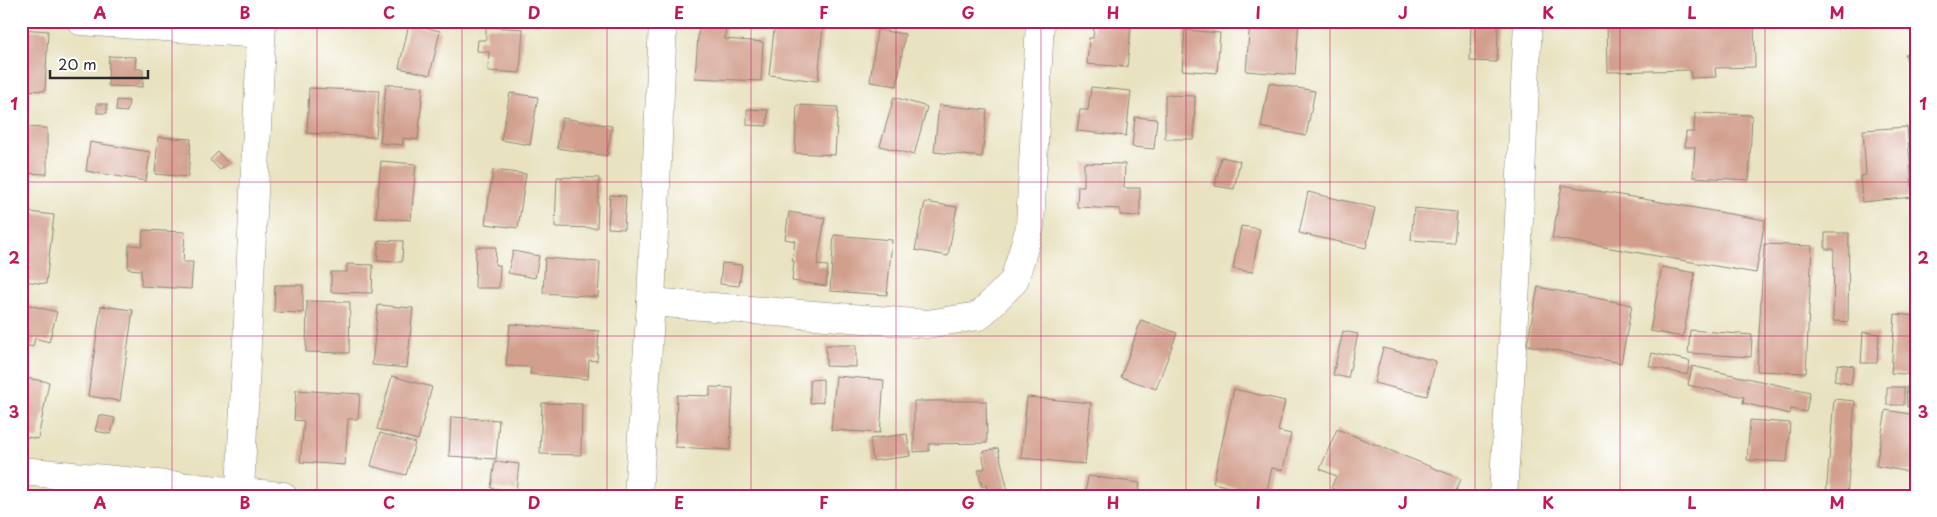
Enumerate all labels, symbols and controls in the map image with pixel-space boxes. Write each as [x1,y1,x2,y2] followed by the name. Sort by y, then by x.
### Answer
[94,0,107,24] text: A
[240,0,251,24] text: B
[383,0,395,24] text: C
[528,0,540,24] text: D
[674,0,684,24] text: E
[819,0,829,24] text: F
[961,0,975,24] text: G
[1107,0,1119,24] text: H
[1255,0,1261,24] text: I
[1398,0,1408,24] text: J
[1542,0,1554,24] text: K
[1687,0,1697,24] text: L
[1829,0,1845,24] text: M
[50,48,148,80] scale bar
[58,52,97,75] text: 20 m
[10,91,18,115] text: 1
[1919,91,1927,115] text: 1
[8,245,20,269] text: 2
[1917,245,1929,269] text: 2
[9,399,19,423] text: 3
[1918,399,1928,423] text: 3
[94,490,107,514] text: A
[240,490,251,514] text: B
[383,490,395,514] text: C
[528,490,540,514] text: D
[674,490,684,514] text: E
[819,490,829,514] text: F
[961,490,975,514] text: G
[1107,490,1119,514] text: H
[1255,490,1261,514] text: I
[1398,490,1408,514] text: J
[1542,490,1554,514] text: K
[1687,490,1697,514] text: L
[1829,490,1845,514] text: M

